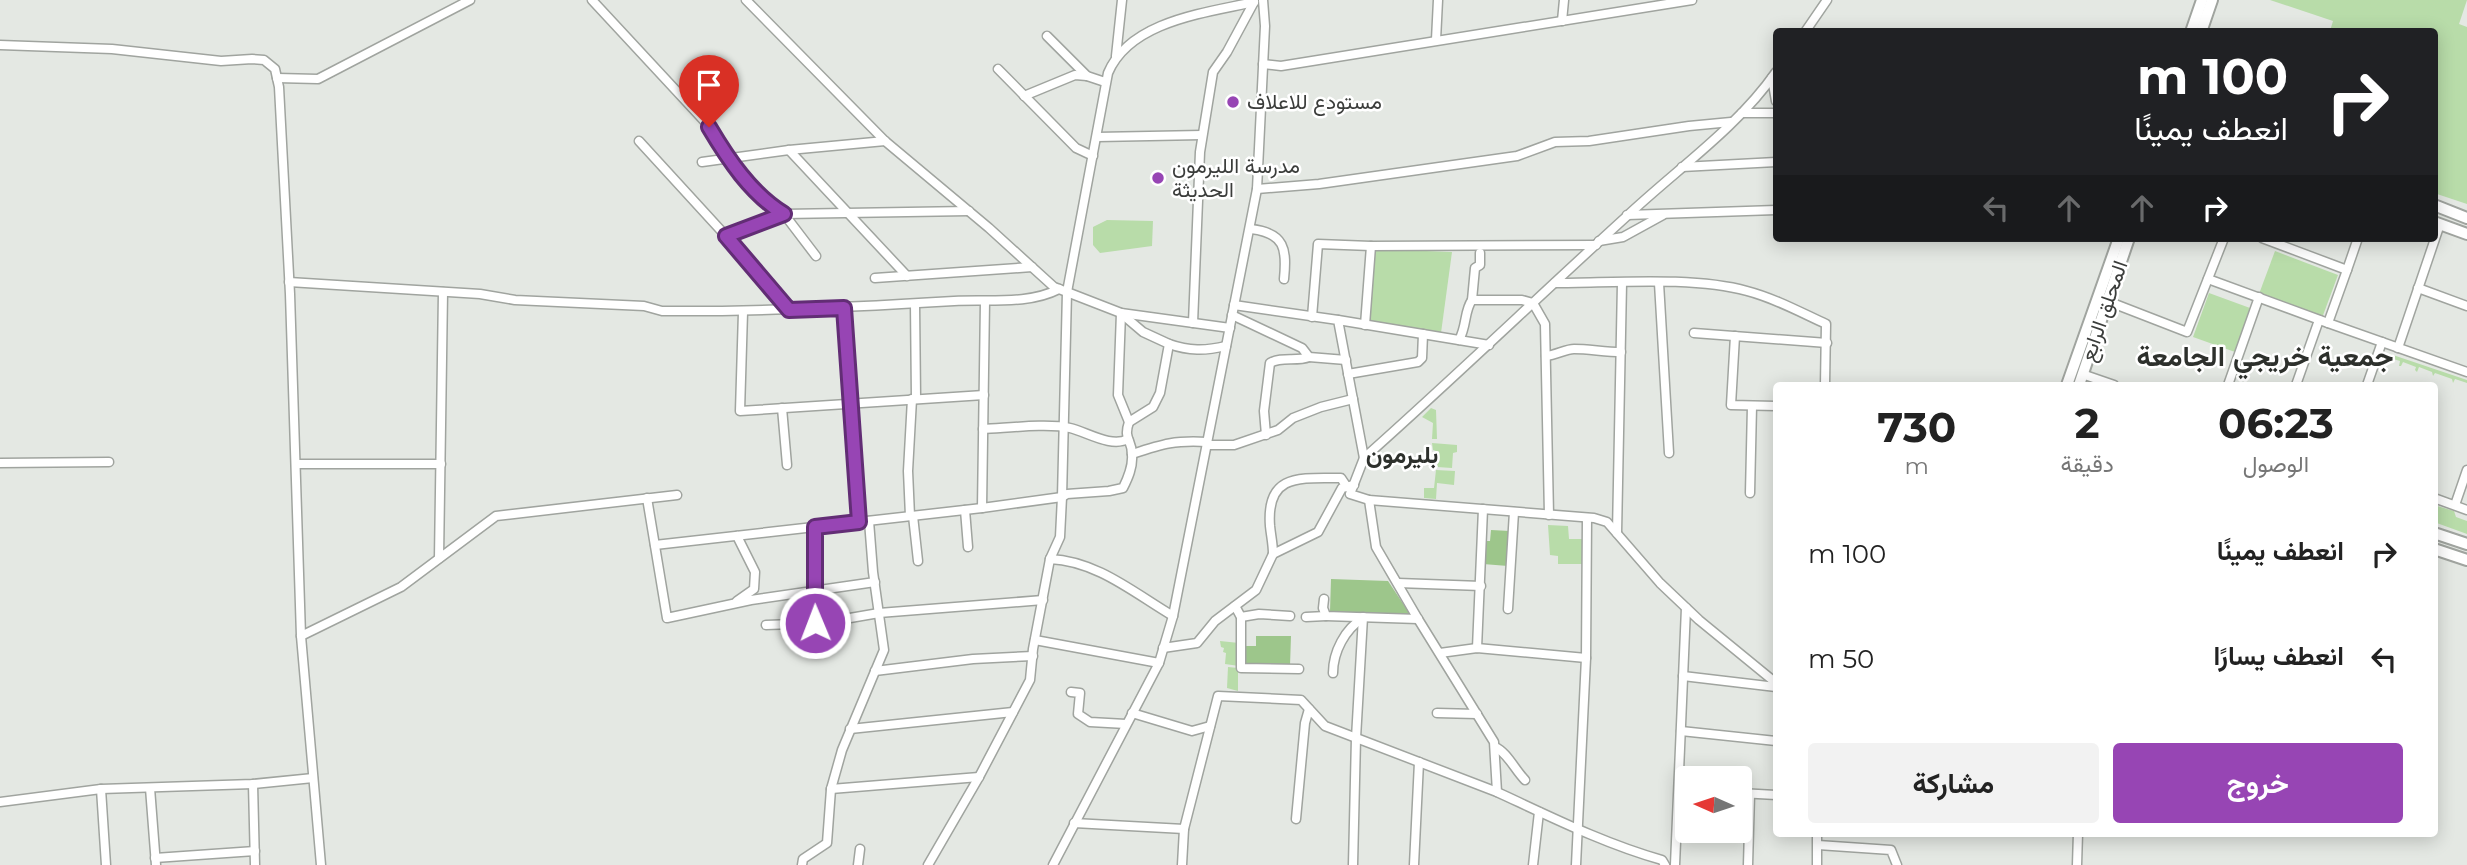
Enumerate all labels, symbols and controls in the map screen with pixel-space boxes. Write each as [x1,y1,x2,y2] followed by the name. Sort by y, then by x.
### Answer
[2137,47,2288,106] text: 100 m
[679,55,739,127] pin
[2312,56,2403,147] icon: right
[690,66,728,104] icon: arrive
[1247,89,1382,116] place label: مستودع للاعلاف
[1225,94,1241,110] marker: مستودع للاعلاف
[2134,109,2288,148] text: انعطف يمينًا
[1172,153,1300,202] place label: مدرسة الليرمون الحديثة
[1150,170,1166,186] marker: مدرسة الليرمون الحديثة
[1977,189,2015,227] icon: left
[2050,189,2088,227] icon: ahead
[2123,189,2161,227] icon: ahead
[2196,189,2234,227] icon: right
[2075,257,2134,365] street label: المحلق الرابع
[2136,339,2394,380] district label: جمعية خريجي الجامعة
[2075,397,2100,449] text: 2
[2218,397,2334,449] text: 06:23
[1877,401,1956,453] text: 730
[1366,440,1438,470] district label: بليرمون
[2061,450,2114,478] text: دقيقة
[2243,450,2309,478] text: الوصول
[1905,452,1929,480] text: m
[2217,535,2344,567] text: انعطف يمينًا
[2365,535,2403,573] icon: right
[1808,538,1886,570] text: 100 m
[778,586,852,660] position arrow
[2214,640,2344,672] text: انعطف يسارًا
[2365,640,2403,678] icon: left
[1808,643,1874,675] text: 50 m
[1808,743,2099,823] button: مشاركة
[2113,743,2403,823] button: خروج
[1675,766,1752,844] north arrow
[1675,766,1752,843] map controls

